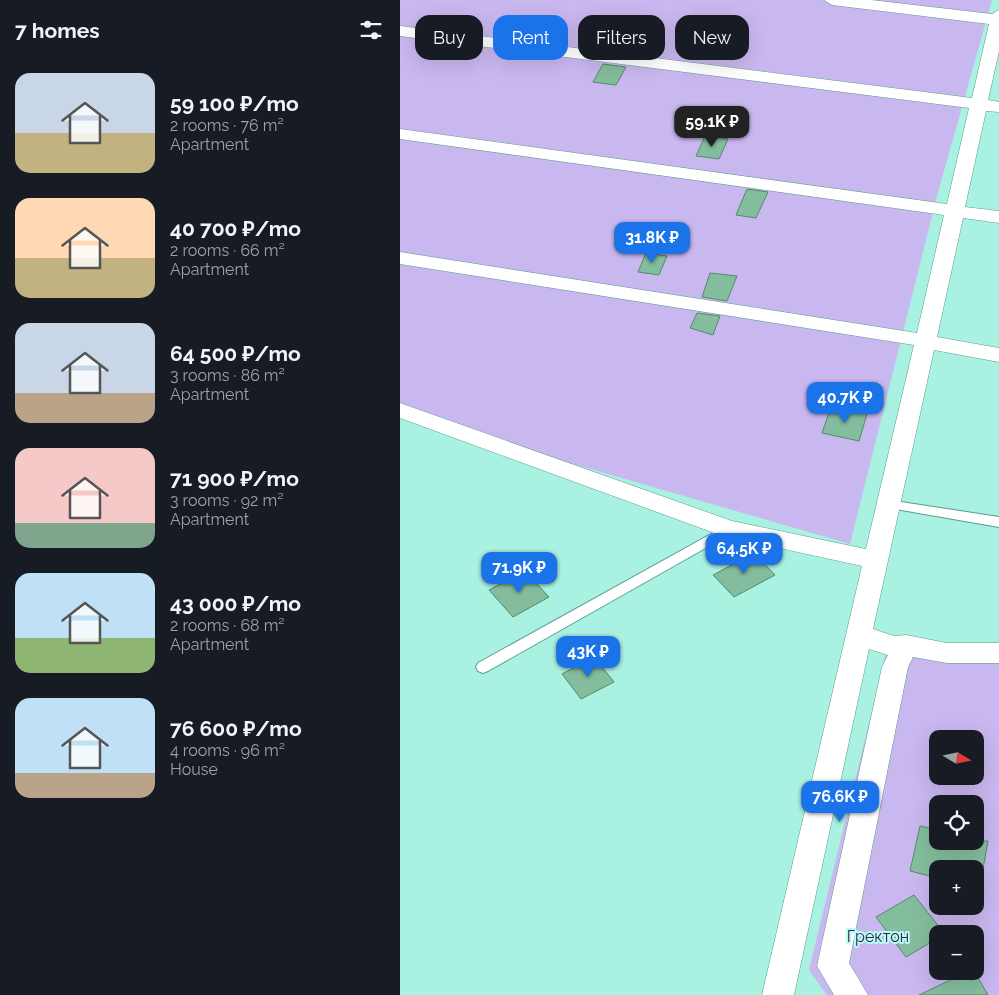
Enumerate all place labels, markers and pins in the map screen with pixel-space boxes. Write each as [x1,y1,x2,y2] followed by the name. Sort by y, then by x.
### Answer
[666,106,758,148] pin: 59.1K ₽
[606,222,698,264] pin: 31.8K ₽
[799,382,891,424] pin: 40.7K ₽
[698,532,790,575] pin: 64.5K ₽
[473,552,565,594] pin: 71.9K ₽
[553,636,623,678] pin: 43K ₽
[794,780,886,823] pin: 76.6K ₽

